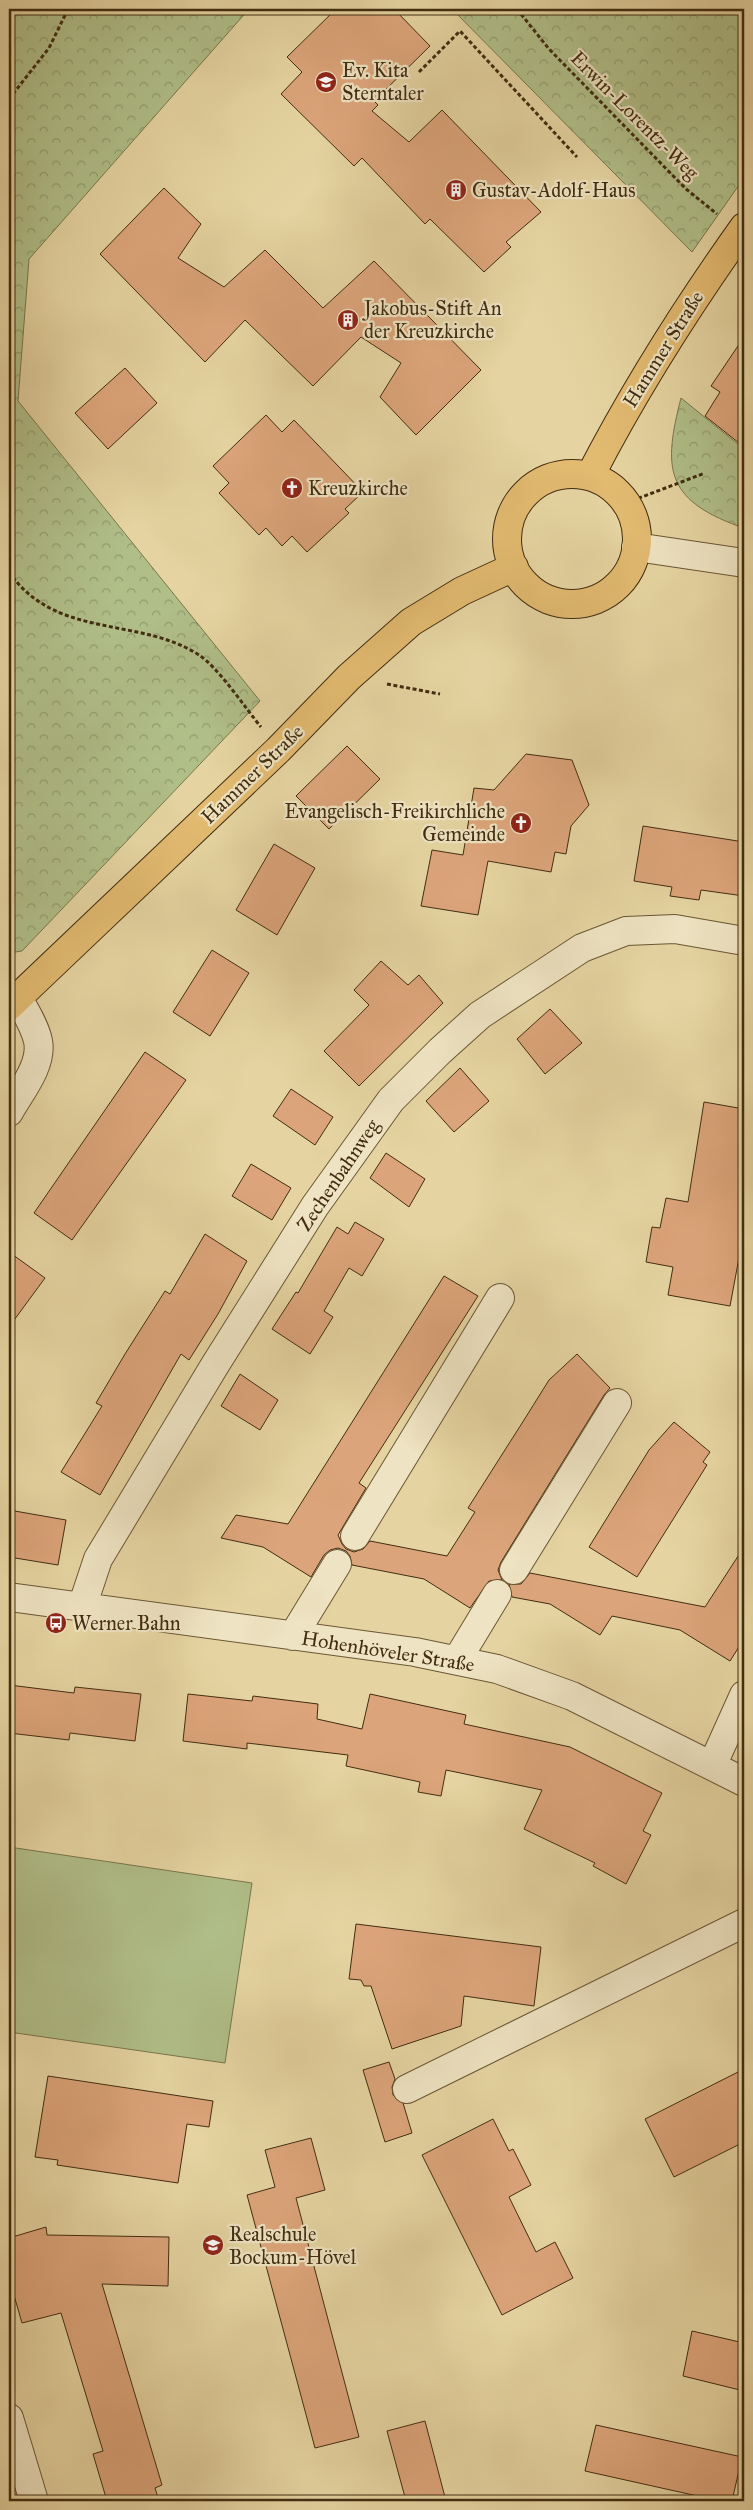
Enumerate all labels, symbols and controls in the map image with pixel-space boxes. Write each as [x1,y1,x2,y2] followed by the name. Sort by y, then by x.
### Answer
[565,46,705,185] street label: Erwin-Lorentz-Weg
[342,58,424,105] place label: Ev. Kita Sterntaler
[314,70,338,94] school or university icon: Ev. Kita Sterntaler
[444,178,468,202] building icon: Gustav-Adolf-Haus
[472,178,635,202] place label: Gustav-Adolf-Haus
[618,286,708,412] street label: Hammer Straße
[362,296,502,343] place label: Jakobus-Stift An der Kreuzkirche
[336,308,360,332] building icon: Jakobus-Stift An der Kreuzkirche
[280,476,304,500] church icon: Kreuzkirche
[308,476,408,500] place label: Kreuzkirche
[196,719,308,829] street label: Hammer Straße
[284,799,505,846] place label: Evangelisch-Freikirchliche Gemeinde
[509,811,533,835] church icon: Evangelisch-Freikirchliche Gemeinde
[292,1114,385,1236] street label: Zechenbahnweg
[44,1611,68,1635] bus stop icon: Werner Bahn
[72,1611,181,1635] place label: Werner Bahn
[300,1625,476,1677] street label: Hohenhöveler Straße
[229,2222,357,2269] place label: Realschule Bockum-Hövel
[201,2233,225,2257] school or university icon: Realschule Bockum-Hövel

